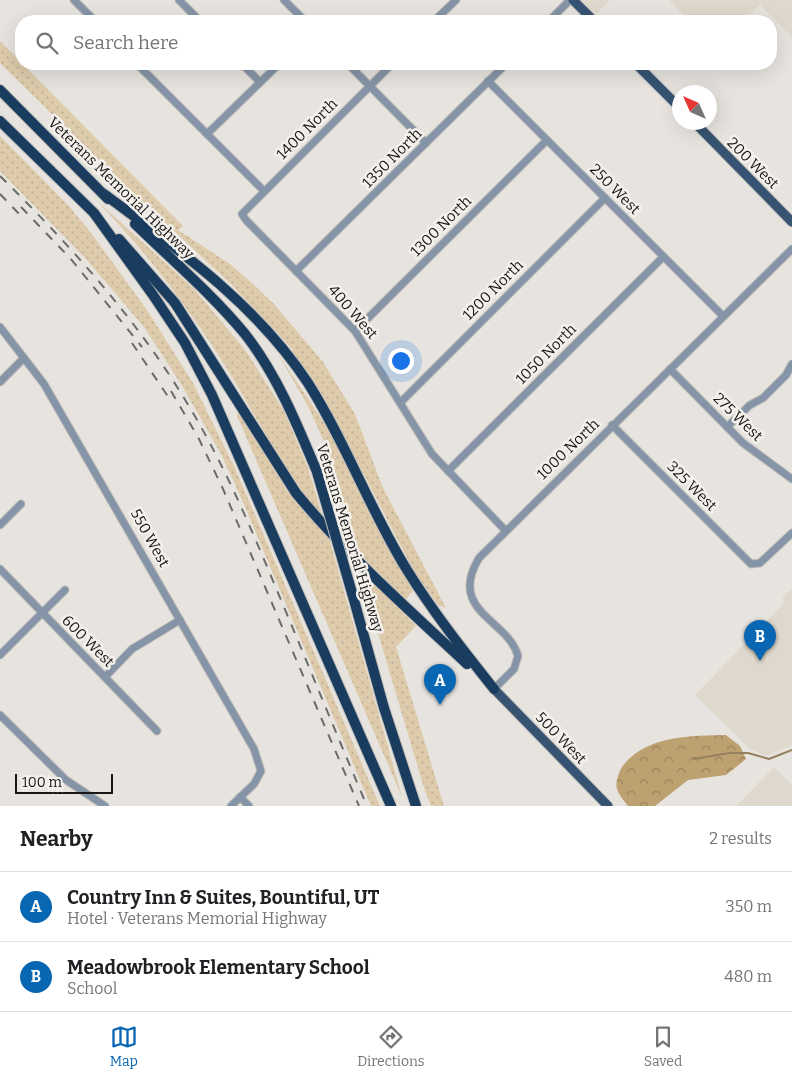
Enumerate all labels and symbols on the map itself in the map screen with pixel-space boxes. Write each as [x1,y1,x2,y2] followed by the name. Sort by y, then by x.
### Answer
[672,85,717,130] north arrow
[273,94,342,163] street label: 1400 North
[44,113,198,263] street label: Veterans Memorial Highway
[358,124,426,192] street label: 1350 North
[723,133,783,193] street label: 200 West
[586,160,644,218] street label: 250 West
[407,191,476,260] street label: 1300 North
[459,256,527,324] street label: 1200 North
[325,281,382,343] street label: 400 West
[512,320,580,388] street label: 1050 North
[388,348,414,374] your location
[710,389,767,445] street label: 275 West
[533,414,603,483] street label: 1000 North
[313,441,387,635] street label: Veterans Memorial Highway
[663,457,721,515] street label: 325 West
[127,506,174,571] street label: 550 West
[58,611,118,671] street label: 600 West
[744,620,776,661] pin: B
[424,664,456,705] pin: A
[532,708,591,768] street label: 500 West
[15,771,112,794] scale bar

